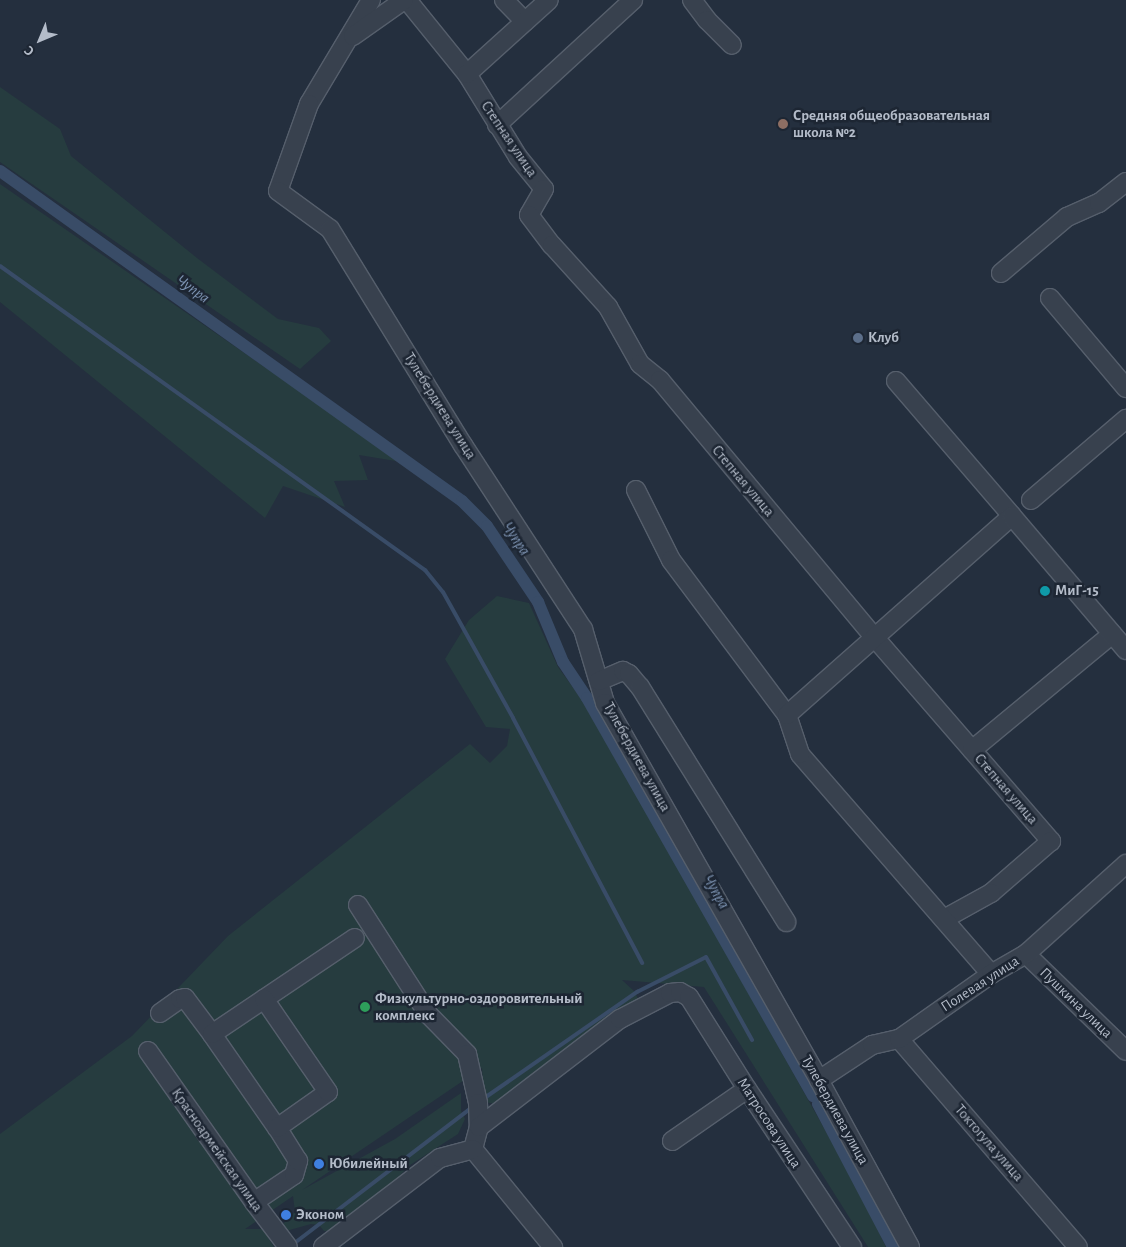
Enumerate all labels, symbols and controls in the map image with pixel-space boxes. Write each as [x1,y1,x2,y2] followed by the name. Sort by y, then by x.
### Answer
[15,15,65,65] north arrow
[22,43,37,58] text: С
[477,98,541,180] street label: Степная улица
[793,106,990,141] place label: Средняя общеобразовательная школа №2
[777,118,789,130] marker: Средняя общеобразовательная школа №2
[173,271,213,307] water label: Чупра
[868,329,899,347] place label: Клуб
[852,332,864,344] marker: Клуб
[400,349,480,463] street label: Тулебердиева улица
[708,442,778,520] street label: Степная улица
[498,519,534,559] water label: Чупра
[1055,582,1099,600] place label: МиГ-15
[1039,585,1051,597] marker: МиГ-15
[600,699,674,815] street label: Тулебердиева улица
[970,750,1042,828] street label: Степная улица
[699,872,733,912] water label: Чупра
[938,952,1022,1016] street label: Полевая улица
[1036,964,1116,1042] street label: Пушкина улица
[375,989,582,1024] place label: Физкультурно-оздоровительный комплекс
[359,1001,371,1013] marker: Физкультурно-оздоровительный комплекс
[798,1052,872,1168] street label: Тулебердиева улица
[733,1074,805,1172] street label: Матросова улица
[167,1085,267,1215] street label: Красноармейская улица
[951,1101,1027,1185] street label: Токтогула улица
[329,1155,408,1173] place label: Юбилейный
[313,1158,325,1170] marker: Юбилейный
[296,1206,344,1224] place label: Эконом
[280,1209,292,1221] marker: Эконом

